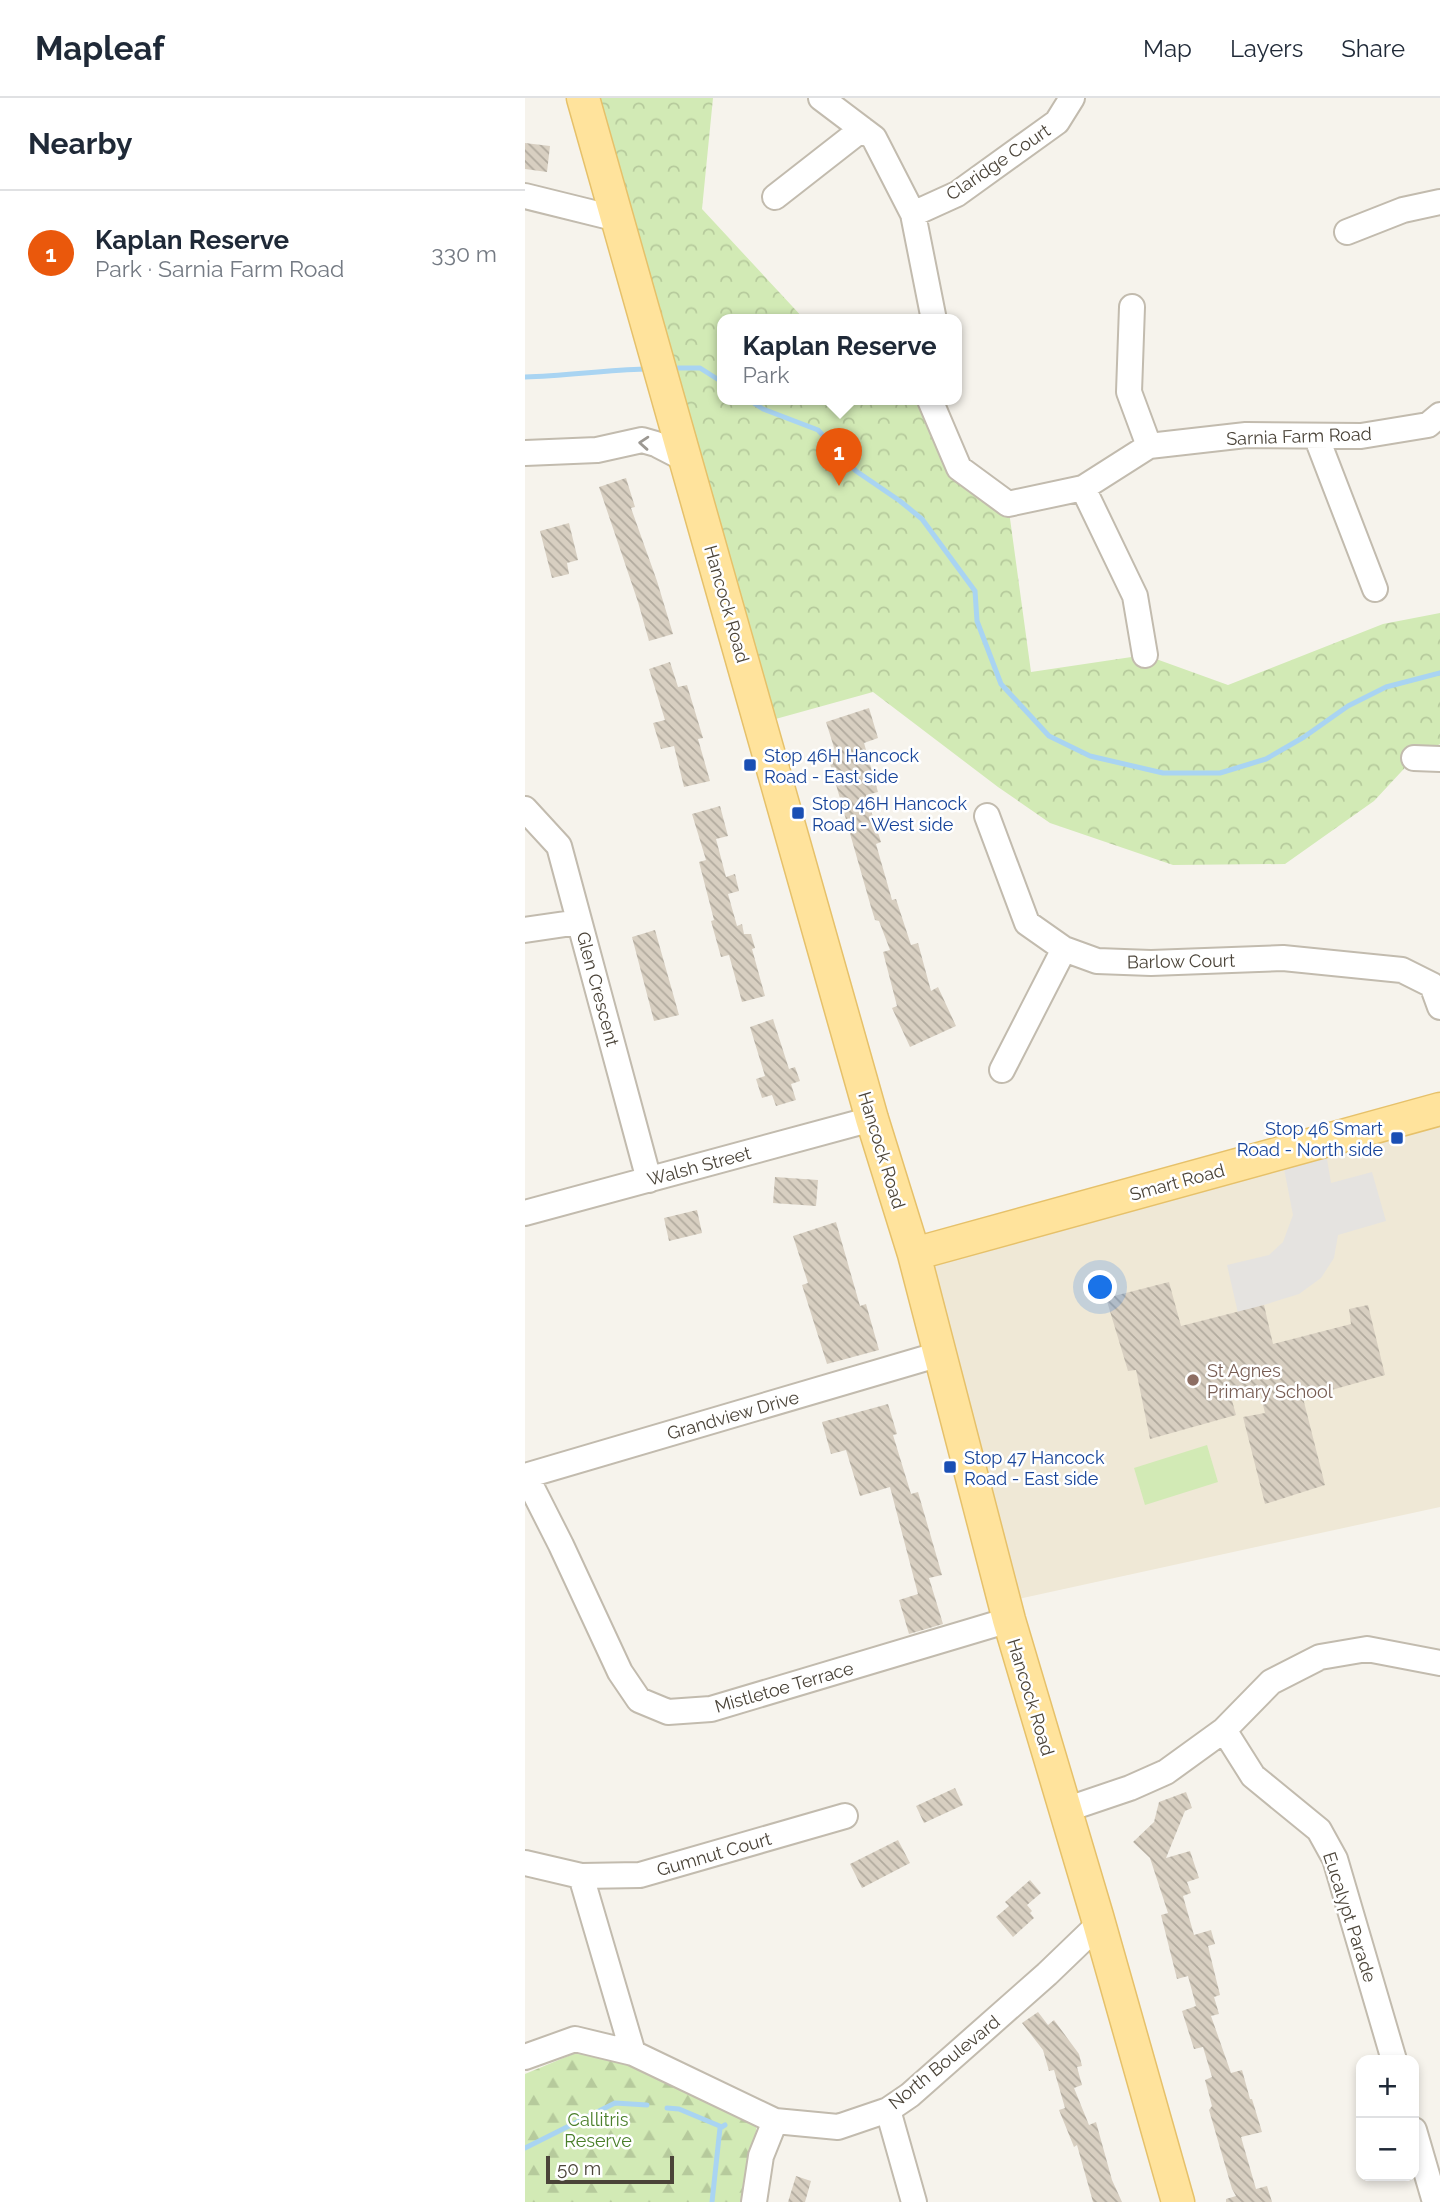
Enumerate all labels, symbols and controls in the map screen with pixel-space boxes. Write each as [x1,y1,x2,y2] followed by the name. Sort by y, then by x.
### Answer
[35,29,165,68] text: Mapleaf
[1143,34,1192,63] text: Map
[1230,34,1303,63] text: Layers
[1341,34,1405,63] text: Share
[942,119,1054,205] street label: Claridge Court
[28,126,132,161] text: Nearby
[95,225,289,255] text: Kaplan Reserve
[45,240,57,267] text: 1
[431,240,497,267] text: 330 m
[95,255,344,282] text: Park · Sarnia Farm Road
[717,314,962,405] popup
[742,331,937,361] text: Kaplan Reserve
[742,361,789,388] text: Park
[1226,423,1372,449] street label: Sarnia Farm Road
[816,428,862,486] pin: 1
[638,436,649,451] one-way arrow
[700,543,754,665] street label: Hancock Road
[764,745,919,787] place label: Stop 46H Hancock Road - East side
[742,757,758,773] marker: Stop 46H Hancock Road - East side
[812,793,967,835] place label: Stop 46H Hancock Road - West side
[790,805,806,821] marker: Stop 46H Hancock Road - West side
[573,929,623,1049] street label: Glen Crescent
[1127,950,1235,972] street label: Barlow Court
[854,1089,910,1211] street label: Hancock Road
[1237,1118,1383,1160] place label: Stop 46 Smart Road - North side
[1389,1130,1405,1146] marker: Stop 46 Smart Road - North side
[645,1142,753,1190] street label: Walsh Street
[1127,1159,1227,1205] street label: Smart Road
[1083,1270,1117,1304] your location
[1207,1360,1333,1402] place label: St Agnes Primary School
[1185,1372,1201,1388] marker: St Agnes Primary School
[665,1386,802,1444] street label: Grandview Drive
[964,1447,1105,1489] place label: Stop 47 Hancock Road - East side
[942,1459,958,1475] marker: Stop 47 Hancock Road - East side
[1003,1636,1059,1758] street label: Hancock Road
[712,1657,856,1717] street label: Mistletoe Terrace
[654,1828,774,1880] street label: Gumnut Court
[1319,1849,1381,1985] street label: Eucalypt Parade
[884,2011,1004,2113] street label: North Boulevard
[1356,2055,1419,2181] map controls
[1356,2055,1419,2118] button: +
[564,2109,632,2151] park label: Callitris Reserve
[1356,2118,1419,2181] button: −
[546,2153,674,2185] scale bar
[557,2157,601,2179] text: 50 m

